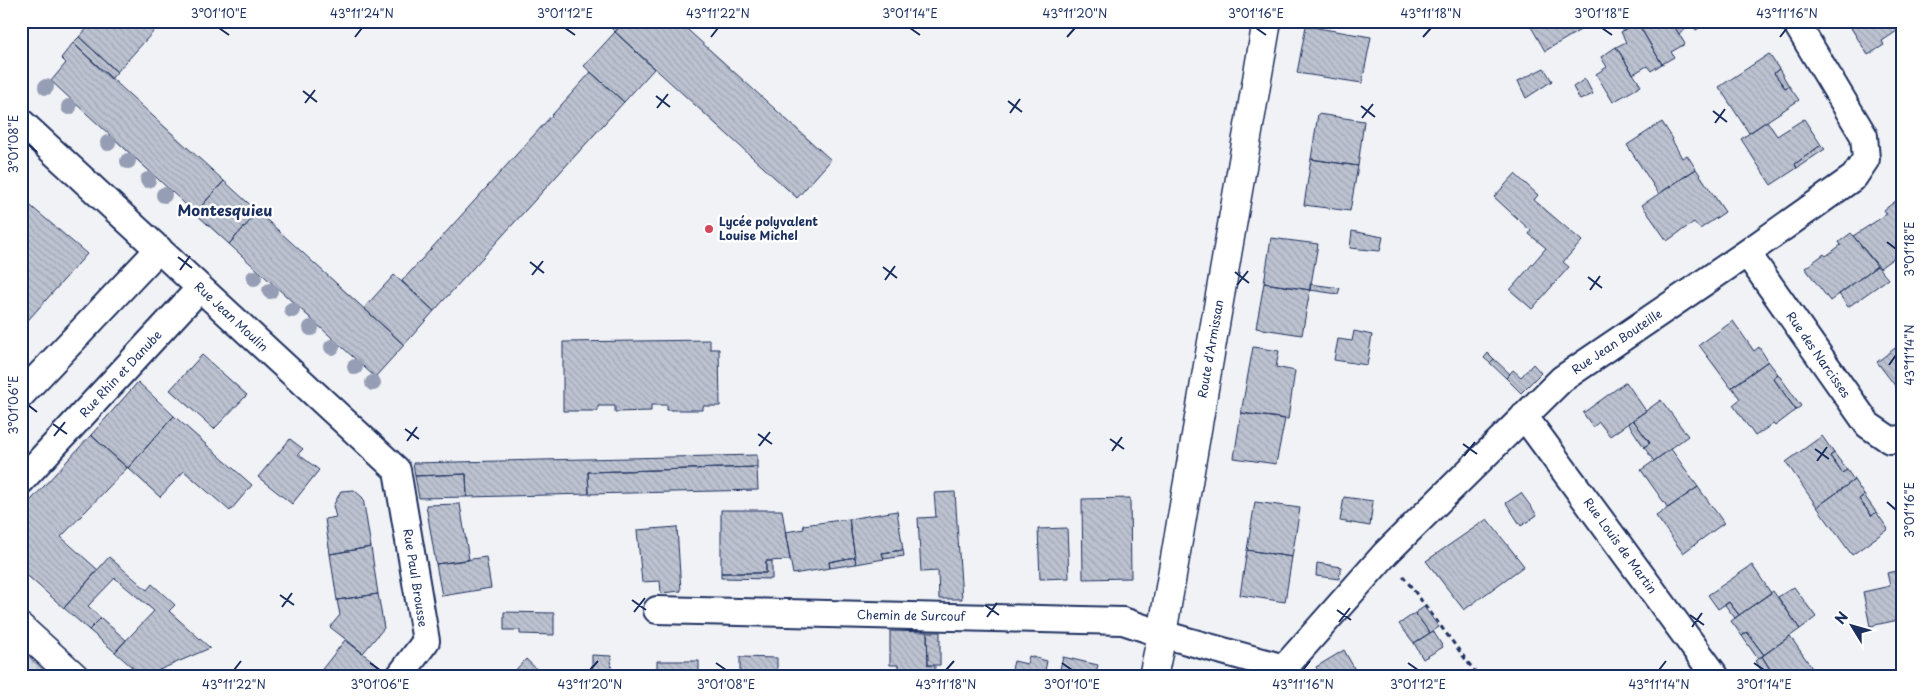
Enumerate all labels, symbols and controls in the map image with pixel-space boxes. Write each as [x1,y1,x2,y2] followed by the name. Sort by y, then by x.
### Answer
[191,4,247,22] text: 3°01'10"E
[330,4,394,22] text: 43°11'24"N
[537,4,593,22] text: 3°01'12"E
[686,4,750,22] text: 43°11'22"N
[882,4,938,22] text: 3°01'14"E
[1043,4,1107,22] text: 43°11'20"N
[1228,4,1284,22] text: 3°01'16"E
[1401,4,1461,22] text: 43°11'18"N
[1574,4,1630,22] text: 3°01'18"E
[1756,4,1818,22] text: 43°11'16"N
[4,115,22,173] text: 3°01'08"E
[177,198,273,221] district label: Montesquieu
[719,212,818,244] place label: Lycée polyvalent Louise Michel
[1900,221,1918,277] text: 3°01'18"E
[703,223,715,235] marker: Lycée polyvalent Louise Michel
[191,277,273,355] street label: Rue Jean Moulin
[1192,298,1228,399] street label: Route d'Armissan
[1568,304,1665,378] street label: Rue Jean Bouteille
[1782,308,1855,401] street label: Rue des Narcisses
[1900,324,1918,386] text: 43°11'14"N
[75,325,166,421] street label: Rue Rhin et Danube
[4,375,22,435] text: 3°01'06"E
[1900,482,1918,538] text: 3°01'16"E
[1580,494,1662,597] street label: Rue Louis de Martin
[399,527,433,628] street label: Rue Paul Brousse
[1826,600,1876,650] north arrow
[857,605,967,625] street label: Chemin de Surcouf
[1829,607,1853,629] text: N
[202,675,266,693] text: 43°11'22"N
[350,675,410,693] text: 3°01'06"E
[558,675,622,693] text: 43°11'20"N
[697,675,755,693] text: 3°01'08"E
[916,675,976,693] text: 43°11'18"N
[1044,675,1100,693] text: 3°01'10"E
[1272,675,1334,693] text: 43°11'16"N
[1390,675,1446,693] text: 3°01'12"E
[1628,675,1690,693] text: 43°11'14"N
[1736,675,1792,693] text: 3°01'14"E

